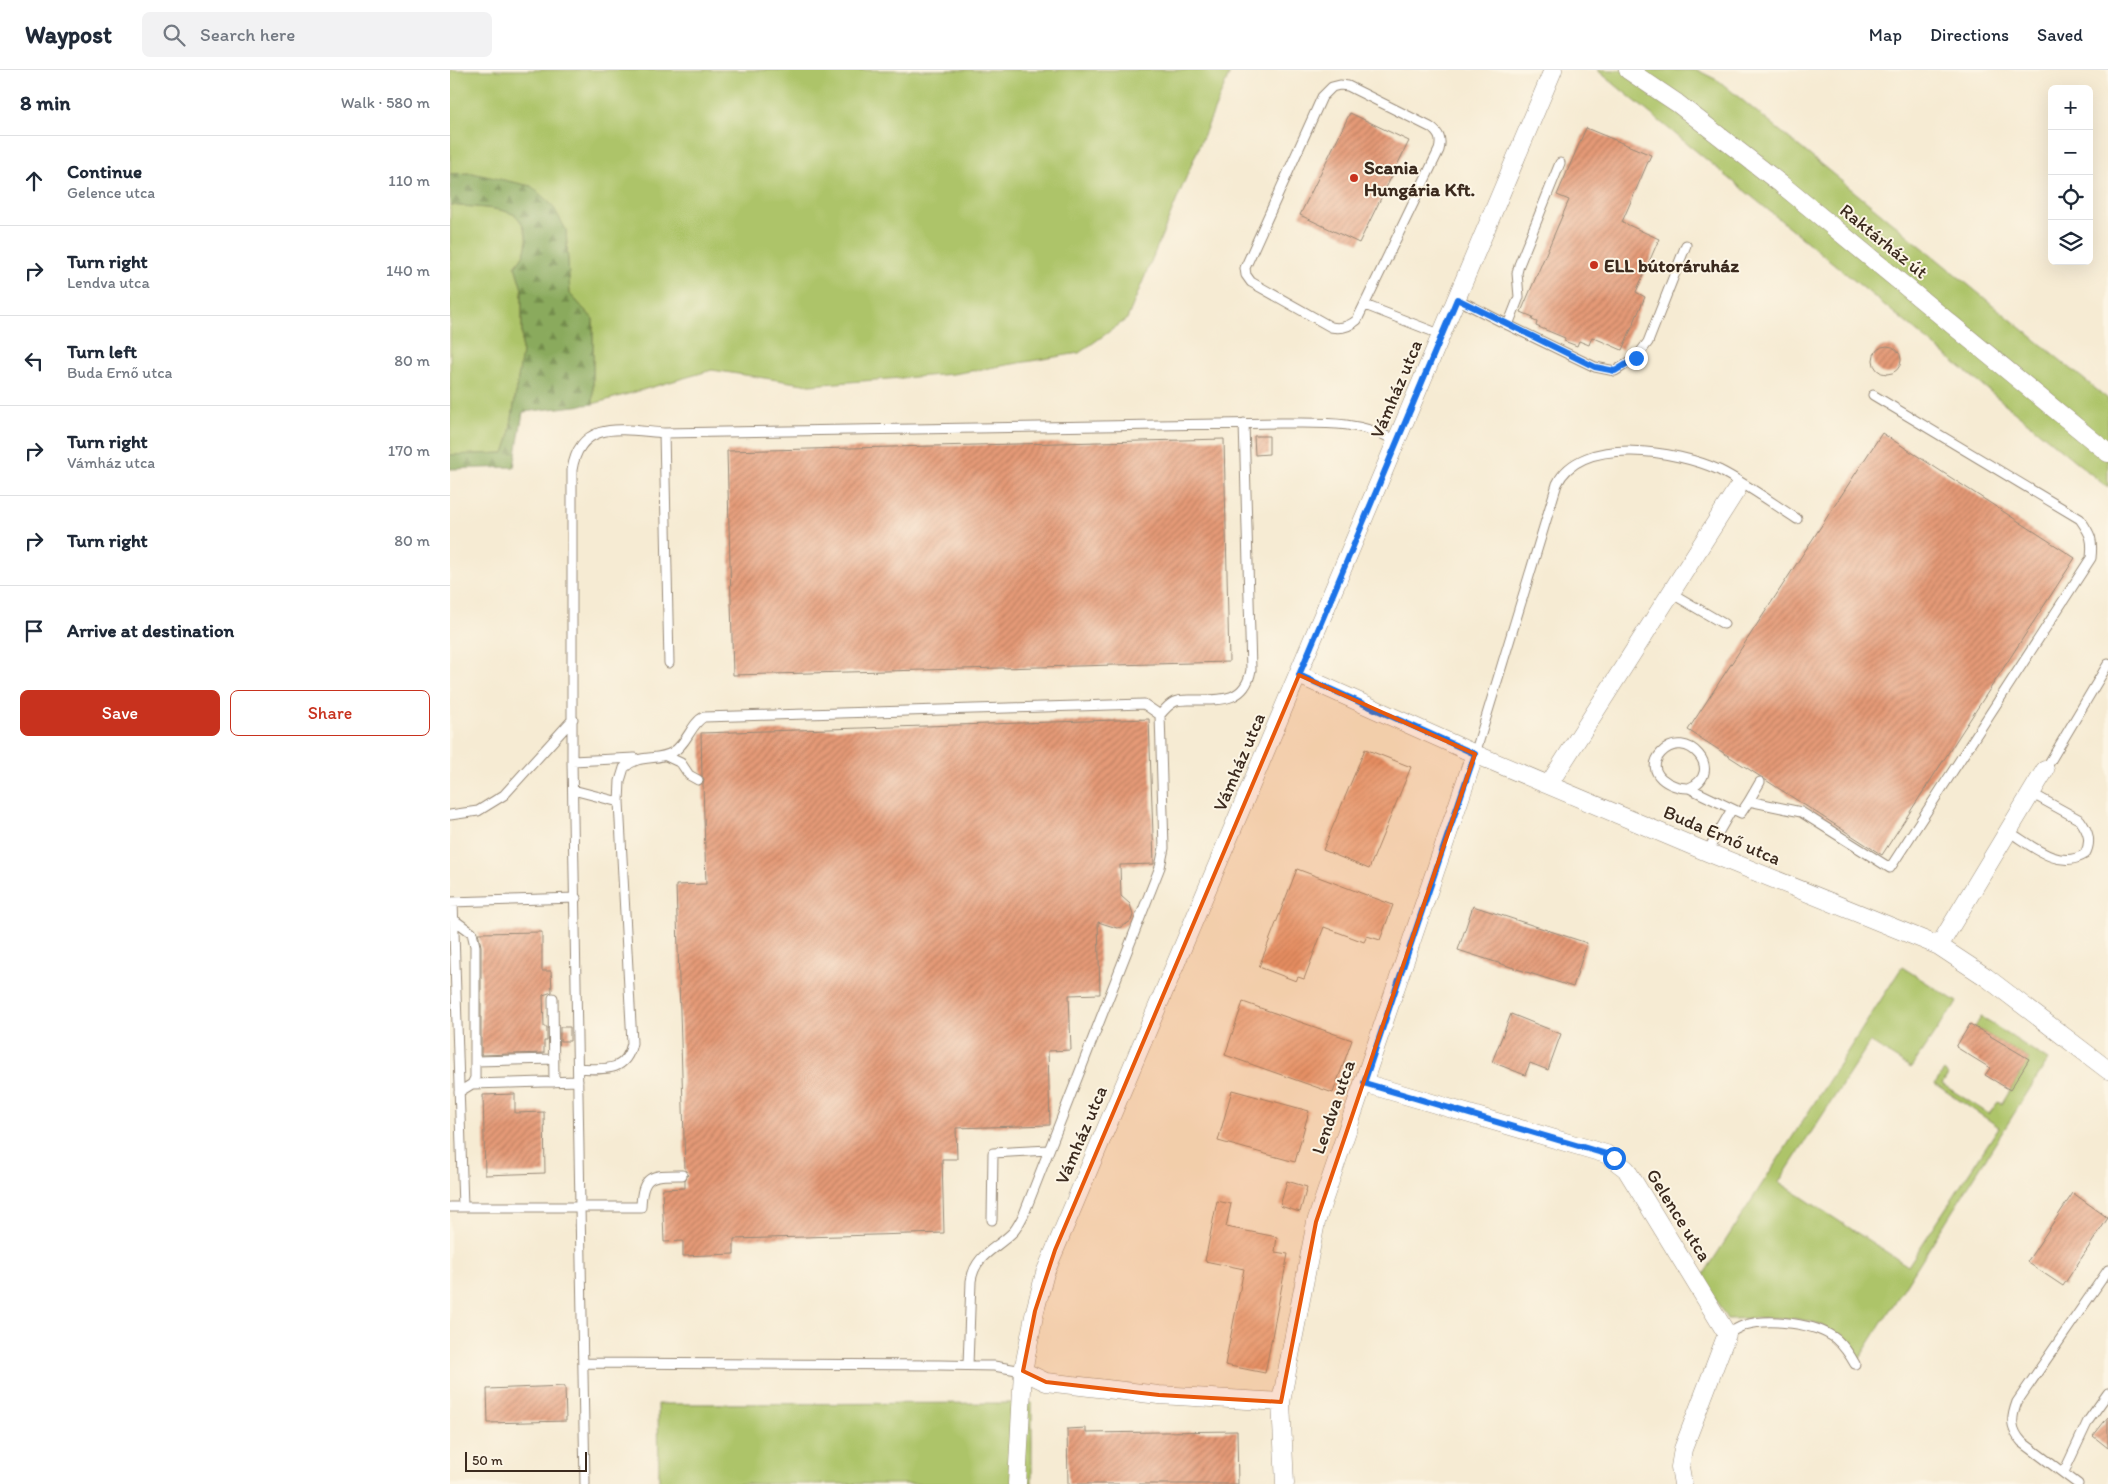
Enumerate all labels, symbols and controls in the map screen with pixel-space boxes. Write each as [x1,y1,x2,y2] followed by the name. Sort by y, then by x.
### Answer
[142,12,492,57] search box
[25,20,112,49] text: Waypost
[160,21,188,49] icon: search
[200,23,295,46] text: Search here
[1869,24,1902,46] text: Map
[1930,24,2009,46] text: Directions
[2037,24,2083,46] text: Saved
[2048,85,2093,265] map controls
[2048,85,2093,130] button: +
[20,90,70,115] text: 8 min
[341,93,430,112] text: Walk · 580 m
[2048,130,2093,175] button: −
[1364,156,1475,201] place label: Scania Hungária Kft.
[67,160,142,183] text: Continue
[20,167,48,195] icon: ahead
[388,171,430,190] text: 110 m
[1348,172,1360,184] marker: Scania Hungária Kft.
[2048,175,2093,220] button: locate
[67,183,155,202] text: Gelence utca
[1835,199,1933,283] street label: Raktárház út
[2048,220,2093,265] button: layers
[67,250,148,273] text: Turn right
[1604,254,1739,277] place label: ELL bútoráruház
[20,257,48,285] icon: right
[1588,259,1600,271] marker: ELL bútoráruház
[386,261,430,280] text: 140 m
[67,273,150,292] text: Lendva utca
[1365,336,1427,442] street label: Vámház utca
[67,340,137,363] text: Turn left
[20,347,48,375] icon: left
[1625,347,1648,370] route end
[394,351,430,370] text: 80 m
[67,363,172,382] text: Buda Ernő utca
[67,430,148,453] text: Turn right
[20,437,48,465] icon: right
[388,441,430,460] text: 170 m
[67,453,155,472] text: Vámház utca
[20,527,48,555] icon: right
[67,529,148,552] text: Turn right
[394,531,430,550] text: 80 m
[20,617,48,645] icon: arrive
[67,619,234,642] text: Arrive at destination
[20,690,220,736] button: Save
[230,690,430,736] button: Share
[1208,709,1270,815] street label: Vámház utca
[1660,800,1784,870] street label: Buda Ernő utca
[1306,1057,1360,1157] street label: Lendva utca
[1050,1082,1112,1188] street label: Vámház utca
[1603,1147,1626,1170] route start
[1642,1165,1716,1265] street label: Gelence utca
[465,1449,588,1472] scale bar
[472,1452,503,1469] text: 50 m

